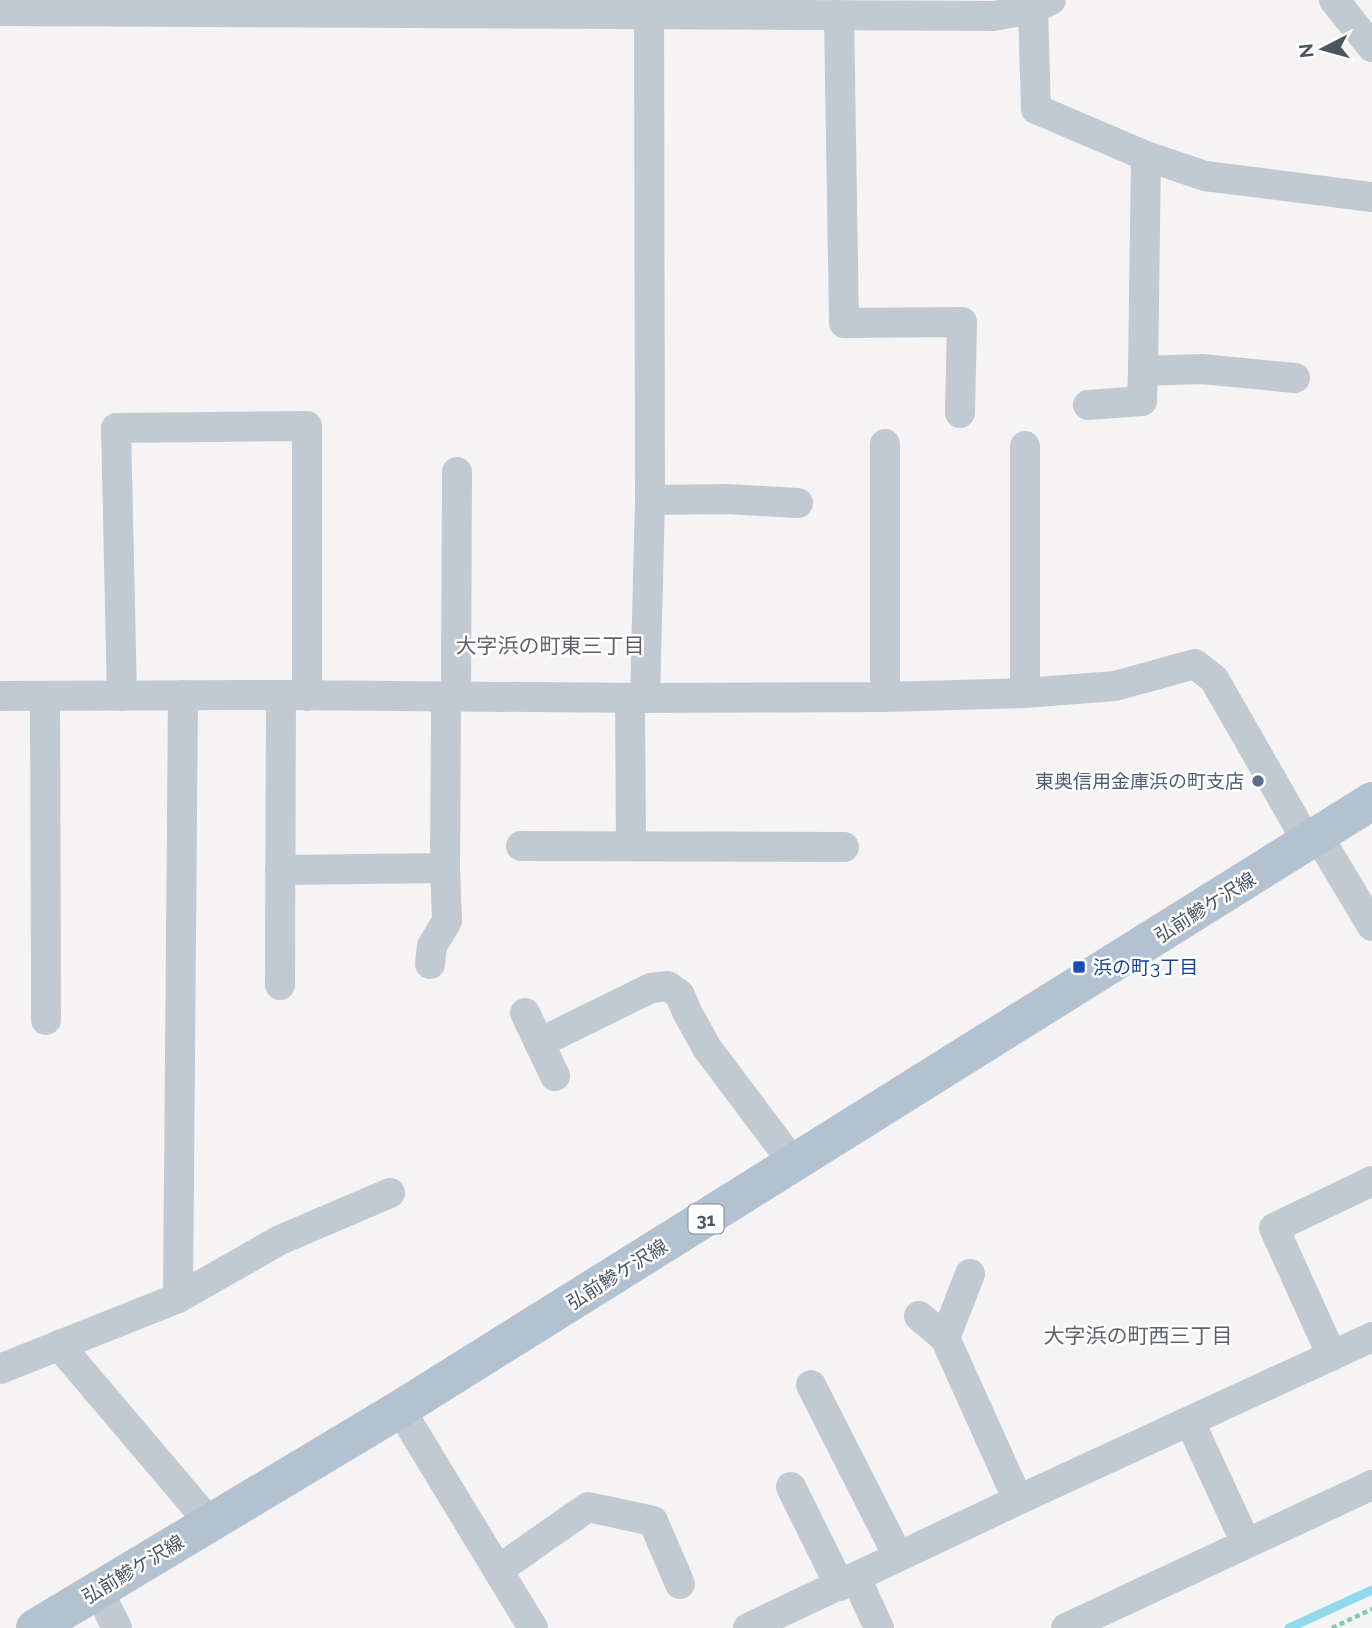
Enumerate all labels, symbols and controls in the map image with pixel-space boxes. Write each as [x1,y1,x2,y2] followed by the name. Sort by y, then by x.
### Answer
[1288,14,1358,84] north arrow
[1294,42,1318,59] text: N
[456,633,645,658] district label: 大字浜の町東三丁目
[1035,770,1244,792] place label: 東奥信用金庫浜の町支店
[1250,773,1266,789] marker: 東奥信用金庫浜の町支店
[1151,867,1259,947] street label: 弘前鰺ケ沢線
[1093,956,1198,978] place label: 浜の町3丁目
[1071,959,1087,975] marker: 浜の町3丁目
[688,1204,724,1234] road number: 31
[563,1234,671,1314] street label: 弘前鰺ケ沢線
[1044,1323,1233,1348] district label: 大字浜の町西三丁目
[78,1530,188,1608] street label: 弘前鰺ケ沢線

